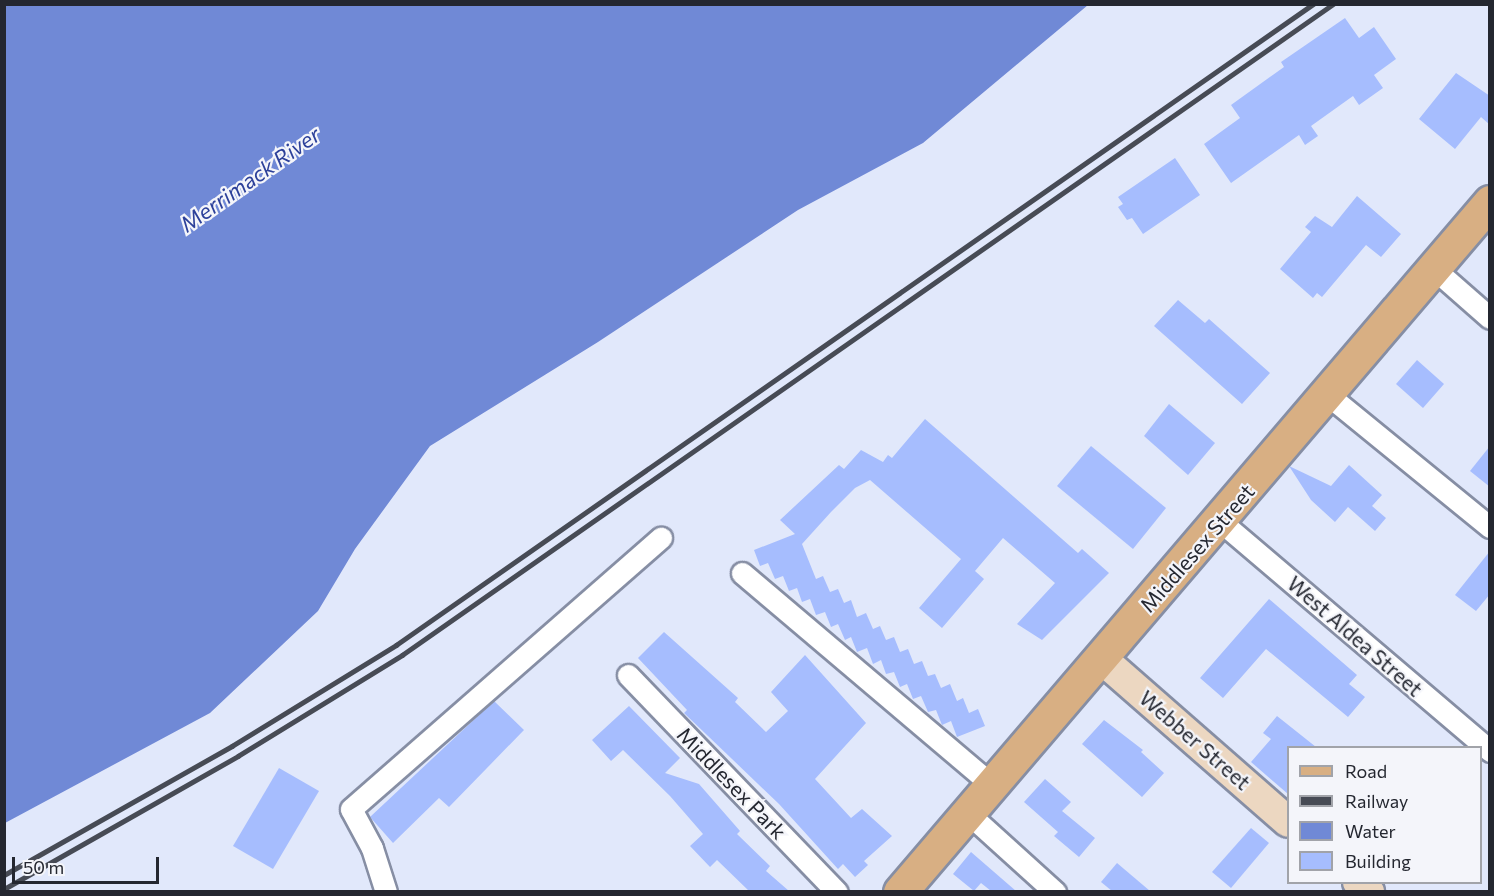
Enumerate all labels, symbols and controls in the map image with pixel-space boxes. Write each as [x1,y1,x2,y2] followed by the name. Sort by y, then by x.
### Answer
[175,121,325,237] water label: Merrimack River
[1135,479,1259,617] street label: Middlesex Street
[1282,571,1428,701] street label: West Aldea Street
[1134,685,1256,795] street label: Webber Street
[672,722,792,844] street label: Middlesex Park
[1287,746,1482,884] legend
[1345,760,1387,782] text: Road
[1345,790,1408,812] text: Railway
[1345,820,1396,842] text: Water
[15,845,162,883] scale bar
[1345,850,1411,872] text: Building
[23,856,64,878] text: 50 m

